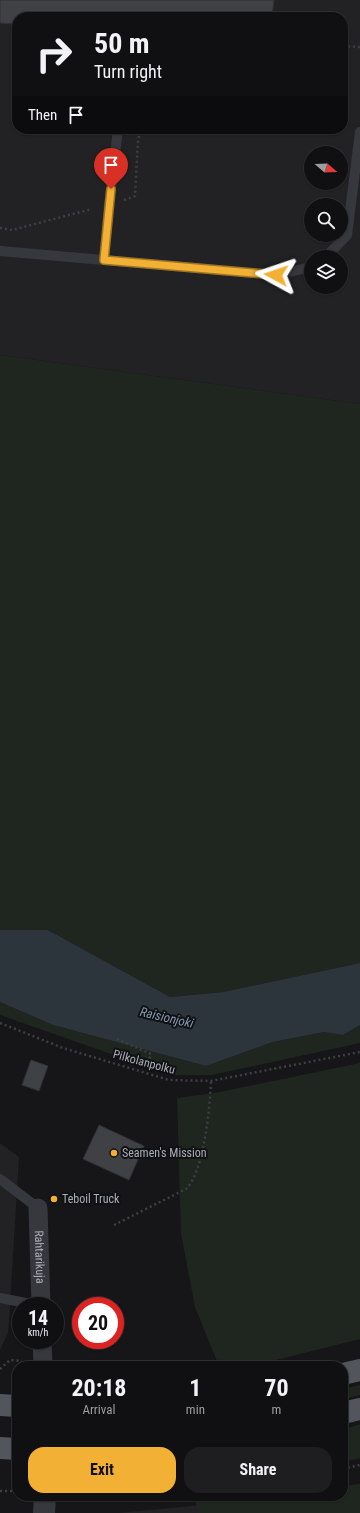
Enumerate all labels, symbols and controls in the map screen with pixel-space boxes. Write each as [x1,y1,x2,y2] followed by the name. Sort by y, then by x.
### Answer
[94,27,150,60] text: 50 m
[28,28,80,80] icon: right
[94,61,162,82] text: Turn right
[65,104,87,126] icon: arrive
[28,106,57,124] text: Then
[304,146,348,190] north arrow
[304,146,348,294] map controls
[94,148,128,189] pin
[100,154,122,176] icon: arrive
[304,198,348,242] button: search
[304,250,348,294] button: layers
[255,254,297,296] position arrow
[139,1004,195,1031] water label: Raisionjoki
[111,1047,177,1077] street label: Pilkolanpolku
[122,1146,207,1160] place label: Seamen's Mission
[109,1148,119,1158] marker: Seamen's Mission
[62,1192,120,1206] place label: Teboil Truck
[49,1194,59,1204] marker: Teboil Truck
[32,1230,47,1284] street label: Rahtarikuja
[72,1297,124,1349] speed limit sign: 20
[28,1306,48,1330] text: 14
[28,1327,48,1338] text: km/h
[71,1374,126,1402] text: 20:18
[189,1374,201,1402] text: 1
[264,1374,289,1402] text: 70
[82,1402,115,1417] text: Arrival
[186,1402,205,1417] text: min
[272,1402,281,1417] text: m
[28,1447,176,1493] button: Exit
[184,1447,332,1493] button: Share

